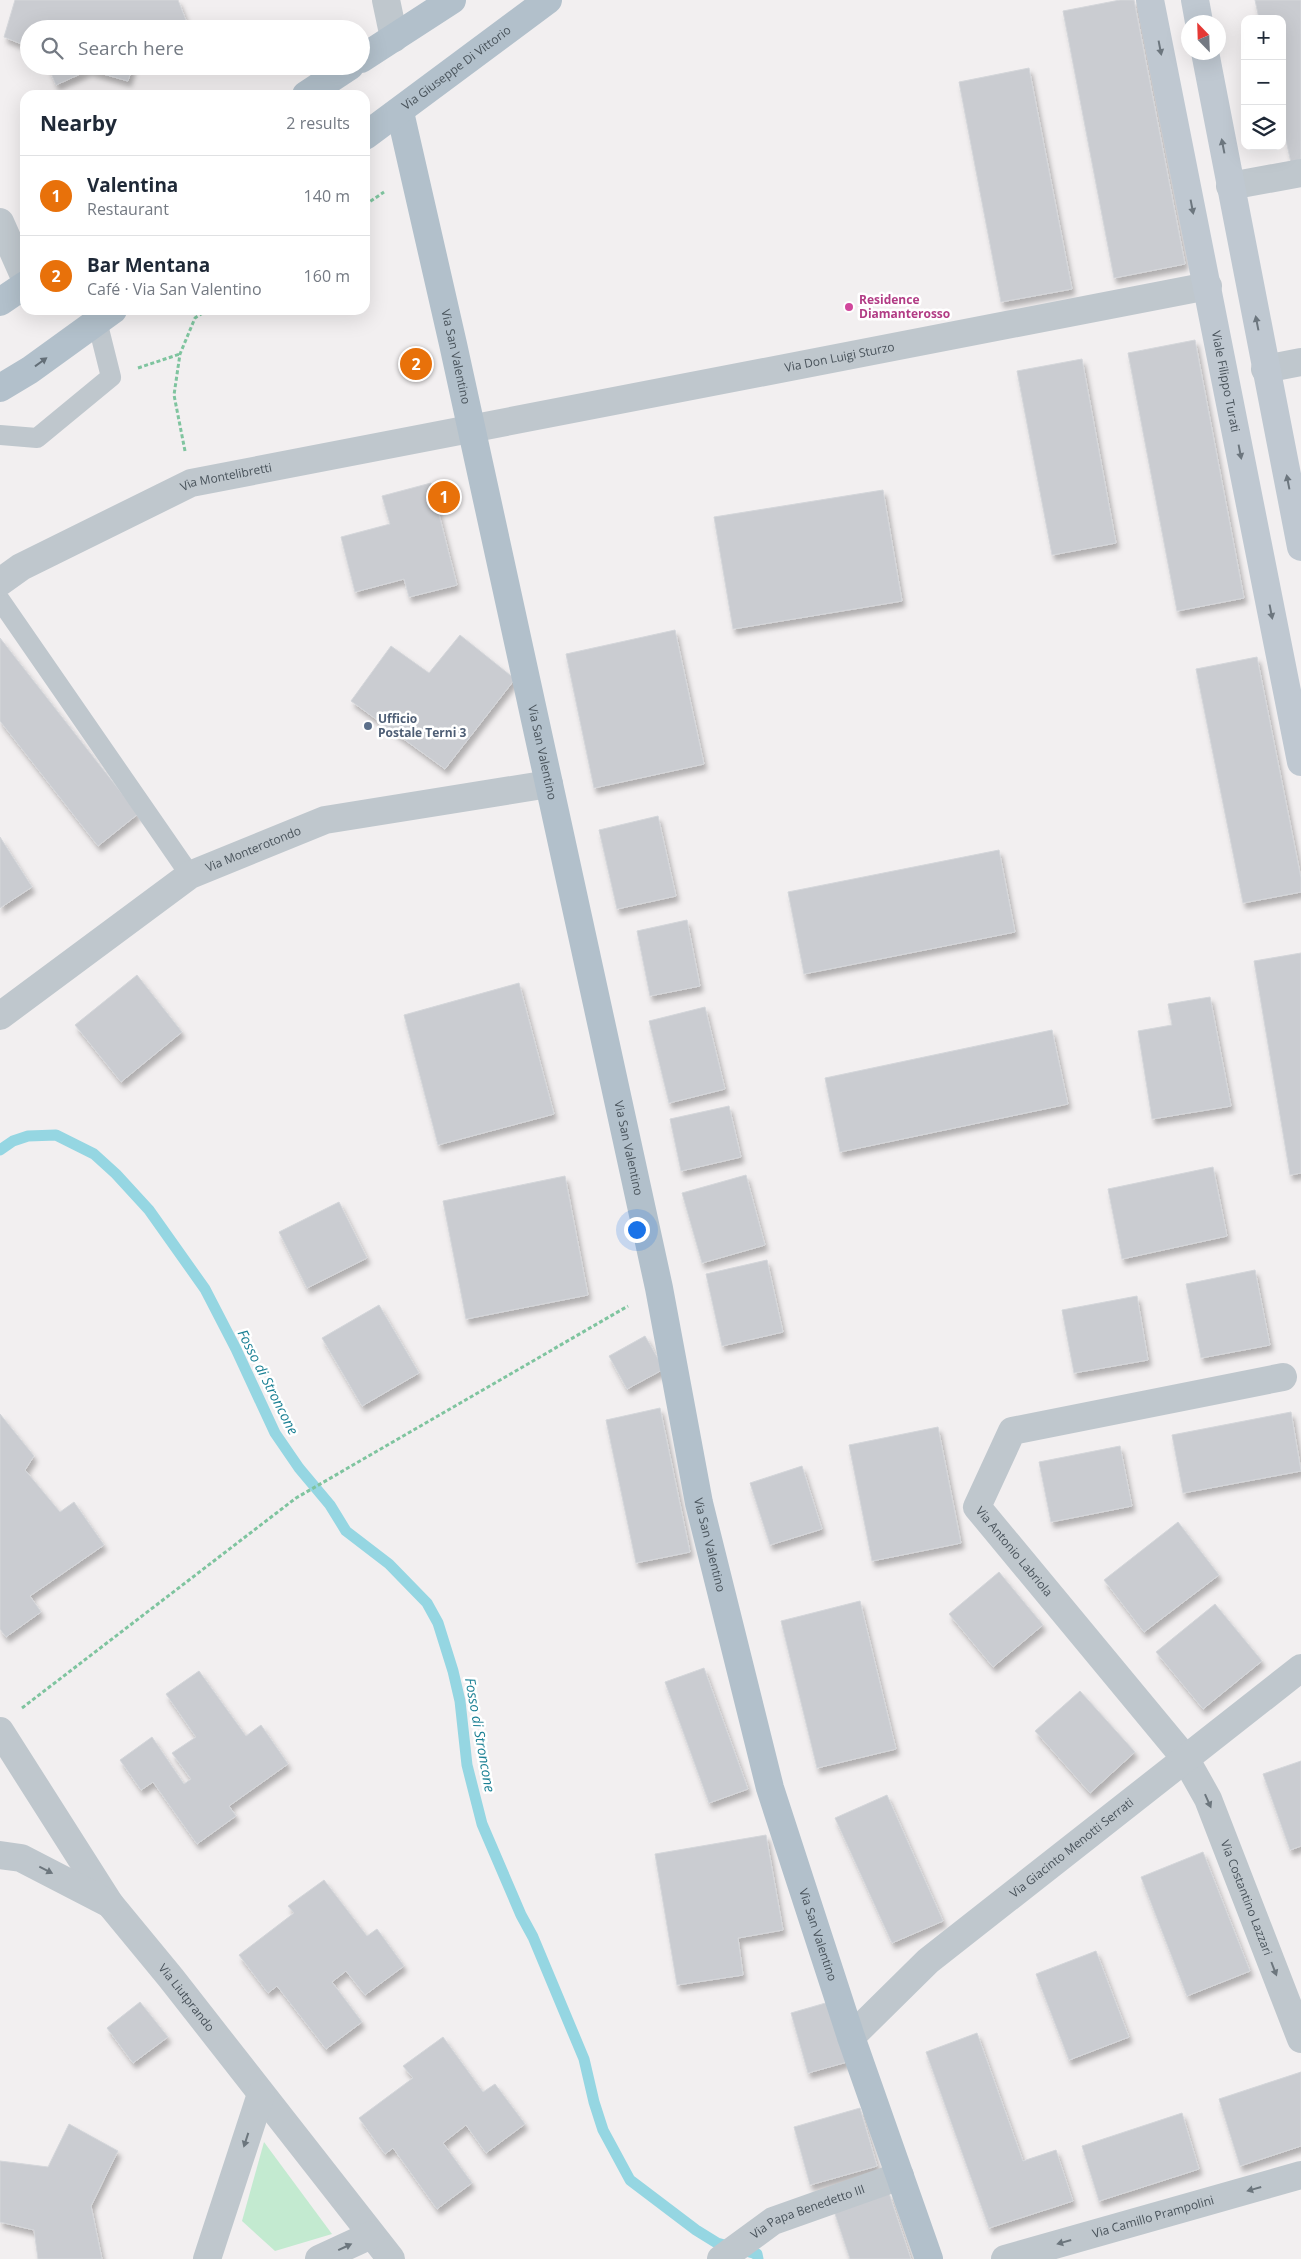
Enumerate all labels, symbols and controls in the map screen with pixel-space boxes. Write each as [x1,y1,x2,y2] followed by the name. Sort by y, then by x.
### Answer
[1181,15,1226,60] north arrow
[1241,15,1286,150] map controls
[1241,15,1286,60] button: +
[20,20,370,75] search box
[398,21,514,114] street label: Via Giuseppe Di Vittorio
[38,34,66,62] icon: search
[78,35,184,61] text: Search here
[1156,40,1164,55] one-way arrow
[1241,60,1286,105] button: −
[1241,105,1286,150] button: layers
[40,109,117,137] text: Nearby
[286,112,350,134] text: 2 results
[1218,138,1226,154] one-way arrow
[87,172,178,198] text: Valentina
[51,185,61,207] text: 1
[304,185,350,207] text: 140 m
[87,198,169,220] text: Restaurant
[1188,199,1196,215] one-way arrow
[87,252,210,278] text: Bar Mentana
[51,265,61,287] text: 2
[304,265,350,287] text: 160 m
[87,278,262,300] text: Café · Via San Valentino
[859,291,950,322] place label: Residence Diamanterosso
[843,301,855,313] marker: Residence Diamanterosso
[437,308,475,406] street label: Via San Valentino
[1252,314,1260,330] one-way arrow
[1208,329,1244,434] street label: Viale Filippo Turati
[783,338,896,376] street label: Via Don Luigi Sturzo
[400,345,432,383] pin: 2
[34,356,47,367] one-way arrow
[1236,445,1244,460] one-way arrow
[177,459,273,495] street label: Via Montelibretti
[1284,475,1292,490] one-way arrow
[428,478,460,516] pin: 1
[1268,604,1276,620] one-way arrow
[524,703,561,801] street label: Via San Valentino
[378,710,466,741] place label: Ufficio Postale Terni 3
[362,720,374,732] marker: Ufficio Postale Terni 3
[203,822,304,876] street label: Via Monterotondo
[610,1099,648,1197] street label: Via San Valentino
[624,1217,650,1243] your location
[234,1326,303,1438] water label: Fosso di Stroncone
[690,1496,730,1594] street label: Via San Valentino
[972,1503,1057,1600] street label: Via Antonio Labriola
[461,1676,500,1794] water label: Fosso di Stroncone
[1006,1794,1137,1902] street label: Via Giacinto Menotti Serrati
[1205,1794,1213,1808] one-way arrow
[1217,1837,1277,1958] street label: Via Costantino Lazzari
[38,1866,53,1874] one-way arrow
[795,1886,841,1983] street label: Via San Valentino
[155,1960,219,2035] street label: Via Liutprando
[1270,1962,1278,1977] one-way arrow
[242,2133,249,2148] one-way arrow
[747,2180,867,2243] street label: Via Papa Benedetto III
[1247,2185,1262,2193] one-way arrow
[1090,2191,1216,2242] street label: Via Camillo Prampolini
[1056,2239,1071,2247] one-way arrow
[338,2243,352,2251] one-way arrow

